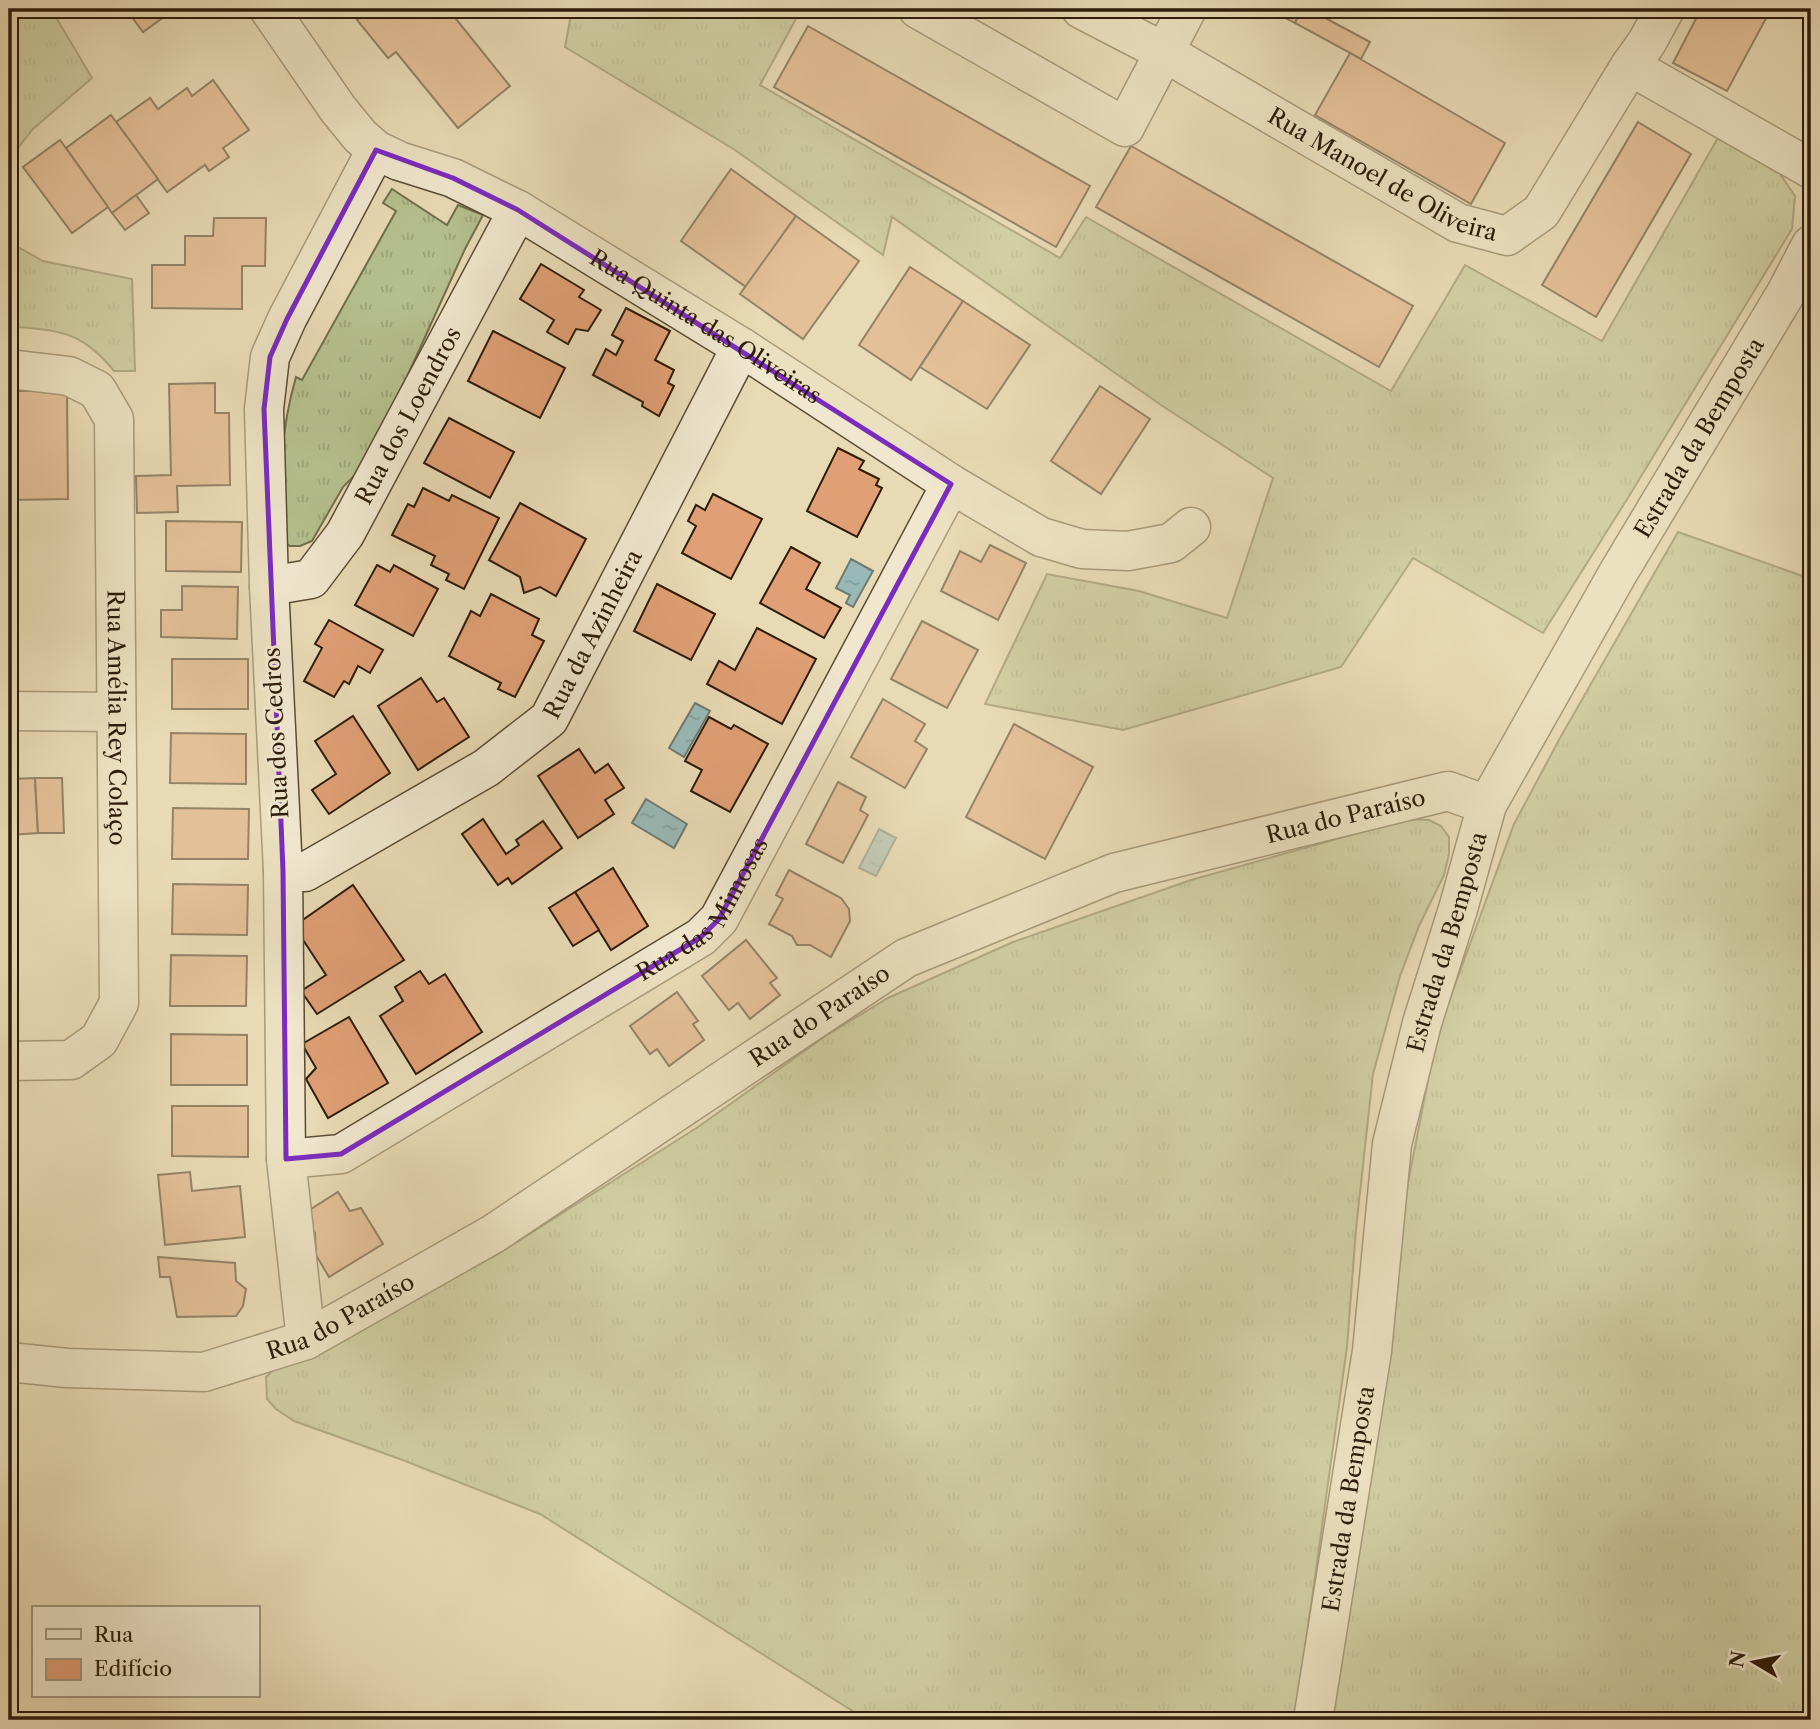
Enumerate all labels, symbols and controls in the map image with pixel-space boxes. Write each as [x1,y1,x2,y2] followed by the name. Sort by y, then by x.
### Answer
[1263,102,1501,247] street label: Rua Manoel de Oliveira
[585,243,827,410] street label: Rua Quinta das Oliveiras
[349,322,467,509] street label: Rua dos Loendros
[1628,332,1770,543] street label: Estrada da Bemposta
[538,544,648,723] street label: Rua da Azinheira
[101,590,132,846] street label: Rua Amélia Rey Colaço
[258,647,294,819] street label: Rua dos Cedros
[1263,783,1428,849] street label: Rua do Paraíso
[1401,828,1493,1055] street label: Estrada da Bemposta
[631,832,774,987] street label: Rua das Mimosas
[744,959,895,1073] street label: Rua do Paraíso
[263,1268,419,1366] street label: Rua do Paraíso
[1317,1383,1380,1614] street label: Estrada da Bemposta
[32,1606,259,1698] legend
[94,1622,134,1647] text: Rua
[1718,1628,1788,1698] north arrow
[1725,1649,1751,1669] text: N
[94,1656,172,1681] text: Edifício

